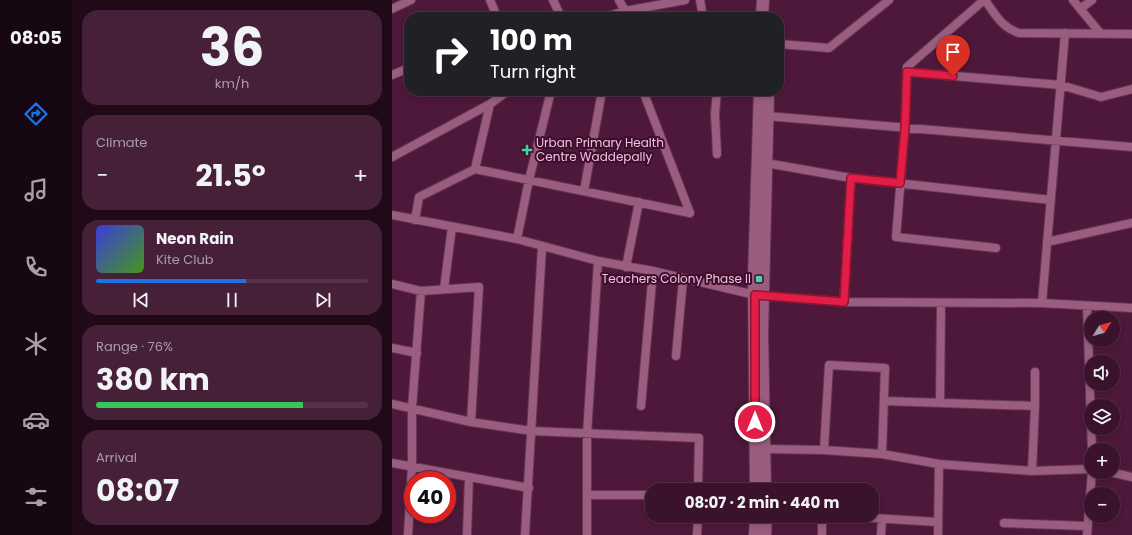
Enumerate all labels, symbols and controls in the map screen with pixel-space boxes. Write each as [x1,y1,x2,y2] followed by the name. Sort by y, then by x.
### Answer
[200,11,264,84] text: 36
[490,21,573,60] text: 100 m
[10,25,62,50] text: 08:05
[424,28,476,80] icon: right
[936,35,970,76] pin
[942,41,964,63] icon: arrive
[490,59,576,84] text: Turn right
[215,74,249,93] text: km/h
[22,100,50,128] icon: directions
[96,133,147,152] text: Climate
[536,134,664,165] place label: Urban Primary Health Centre Waddepally
[521,144,533,156] marker: Urban Primary Health Centre Waddepally
[195,154,266,197] text: 21.5°
[96,160,108,191] text: −
[353,160,368,191] text: +
[22,176,50,204] icon: music
[156,228,234,249] text: Neon Rain
[156,250,214,269] text: Kite Club
[22,253,50,281] icon: phone
[602,270,751,287] place label: Teachers Colony Phase II
[754,274,764,284] marker: Teachers Colony Phase II
[130,289,152,311] icon: previous
[221,289,243,311] icon: pause
[312,289,334,311] icon: next
[1084,311,1120,347] north arrow
[1084,311,1120,523] map controls
[22,330,50,358] icon: climate
[96,337,173,356] text: Range · 76%
[1084,355,1120,391] button: sound
[96,358,210,401] text: 380 km
[1084,399,1120,435] button: layers
[734,401,776,443] position arrow
[22,406,50,434] icon: car
[1084,443,1120,479] button: +
[96,448,137,467] text: Arrival
[96,469,179,512] text: 08:07
[404,471,456,523] speed limit sign: 40
[22,483,50,511] icon: filters
[1084,487,1120,523] button: −
[685,492,839,513] text: 08:07 · 2 min · 440 m

